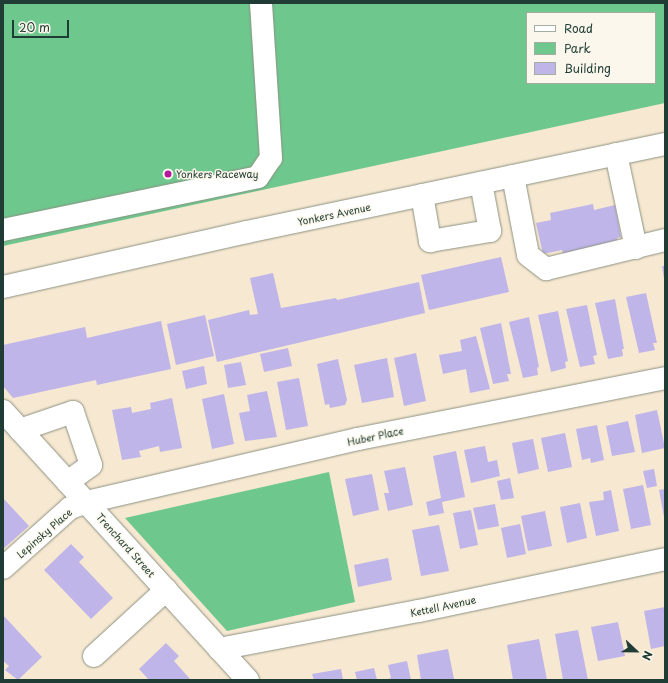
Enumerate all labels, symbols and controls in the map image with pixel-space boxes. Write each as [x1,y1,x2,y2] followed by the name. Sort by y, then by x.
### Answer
[14,12,71,38] scale bar
[526,12,656,84] legend
[19,18,50,36] text: 20 m
[564,19,593,37] text: Road
[564,39,591,57] text: Park
[564,59,611,77] text: Building
[176,168,259,180] place label: Yonkers Raceway
[163,169,173,179] marker: Yonkers Raceway
[297,200,371,228] street label: Yonkers Avenue
[345,424,405,448] street label: Huber Place
[13,505,75,561] street label: Lepinsky Place
[94,510,158,580] street label: Trenchard Street
[409,593,477,619] street label: Kettell Avenue
[616,631,656,671] north arrow
[638,648,657,663] text: N

